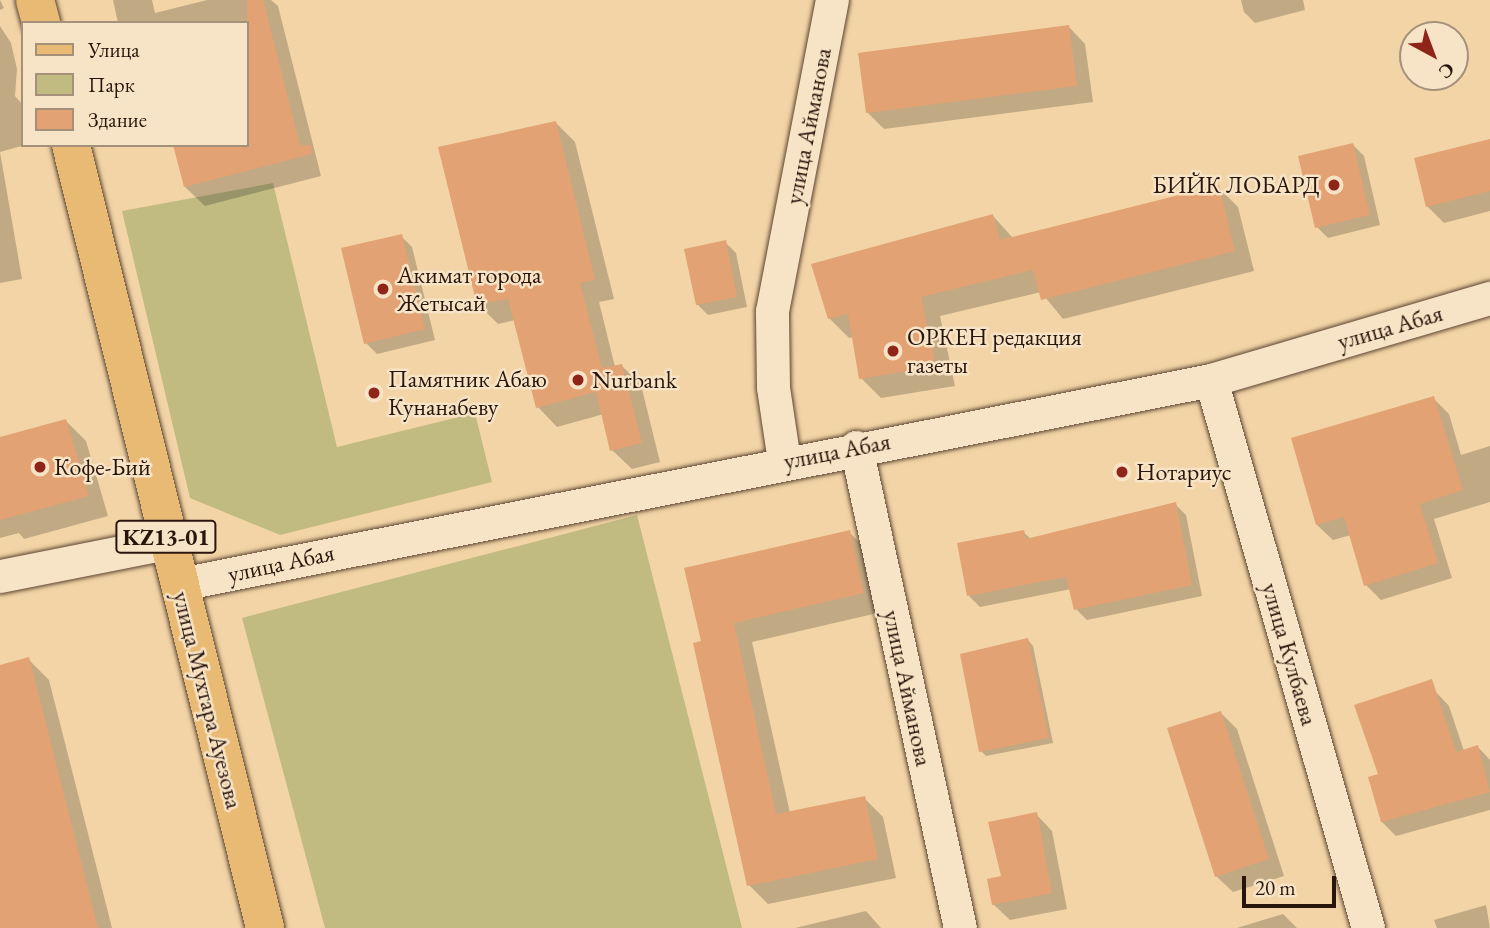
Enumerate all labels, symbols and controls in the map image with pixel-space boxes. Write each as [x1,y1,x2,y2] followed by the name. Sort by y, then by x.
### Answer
[21,21,248,147] legend
[1399,21,1469,91] north arrow
[88,36,140,63] text: Улица
[779,45,837,207] street label: улица Айманова
[1434,57,1460,85] text: С
[88,71,135,98] text: Парк
[88,106,147,133] text: Здание
[1153,171,1320,199] place label: БИЙК ЛОБАРД
[1326,177,1342,193] marker: БИЙК ЛОБАРД
[397,261,542,317] place label: Акимат города Жетысай
[375,281,391,297] marker: Акимат города Жетысай
[1334,298,1446,356] street label: улица Абая
[907,323,1082,379] place label: ОРКЕН редакция газеты
[885,343,901,359] marker: ОРКЕН редакция газеты
[388,365,547,421] place label: Памятник Абаю Кунанабеву
[592,366,677,394] place label: Nurbank
[570,372,586,388] marker: Nurbank
[366,385,382,401] marker: Памятник Абаю Кунанабеву
[781,427,893,475] street label: улица Абая
[54,453,151,481] place label: Кофе-Бий
[1136,458,1232,486] place label: Нотариус
[32,459,48,475] marker: Кофе-Бий
[1114,464,1130,480] marker: Нотариус
[115,517,217,556] road number: KZ13-01
[225,538,337,588] street label: улица Абая
[1256,579,1324,729] street label: улица Кулбаева
[167,588,249,812] street label: улица Мухтара Ауезова
[877,607,939,769] street label: улица Айманова
[1245,862,1340,906] scale bar
[1255,874,1296,901] text: 20 m

